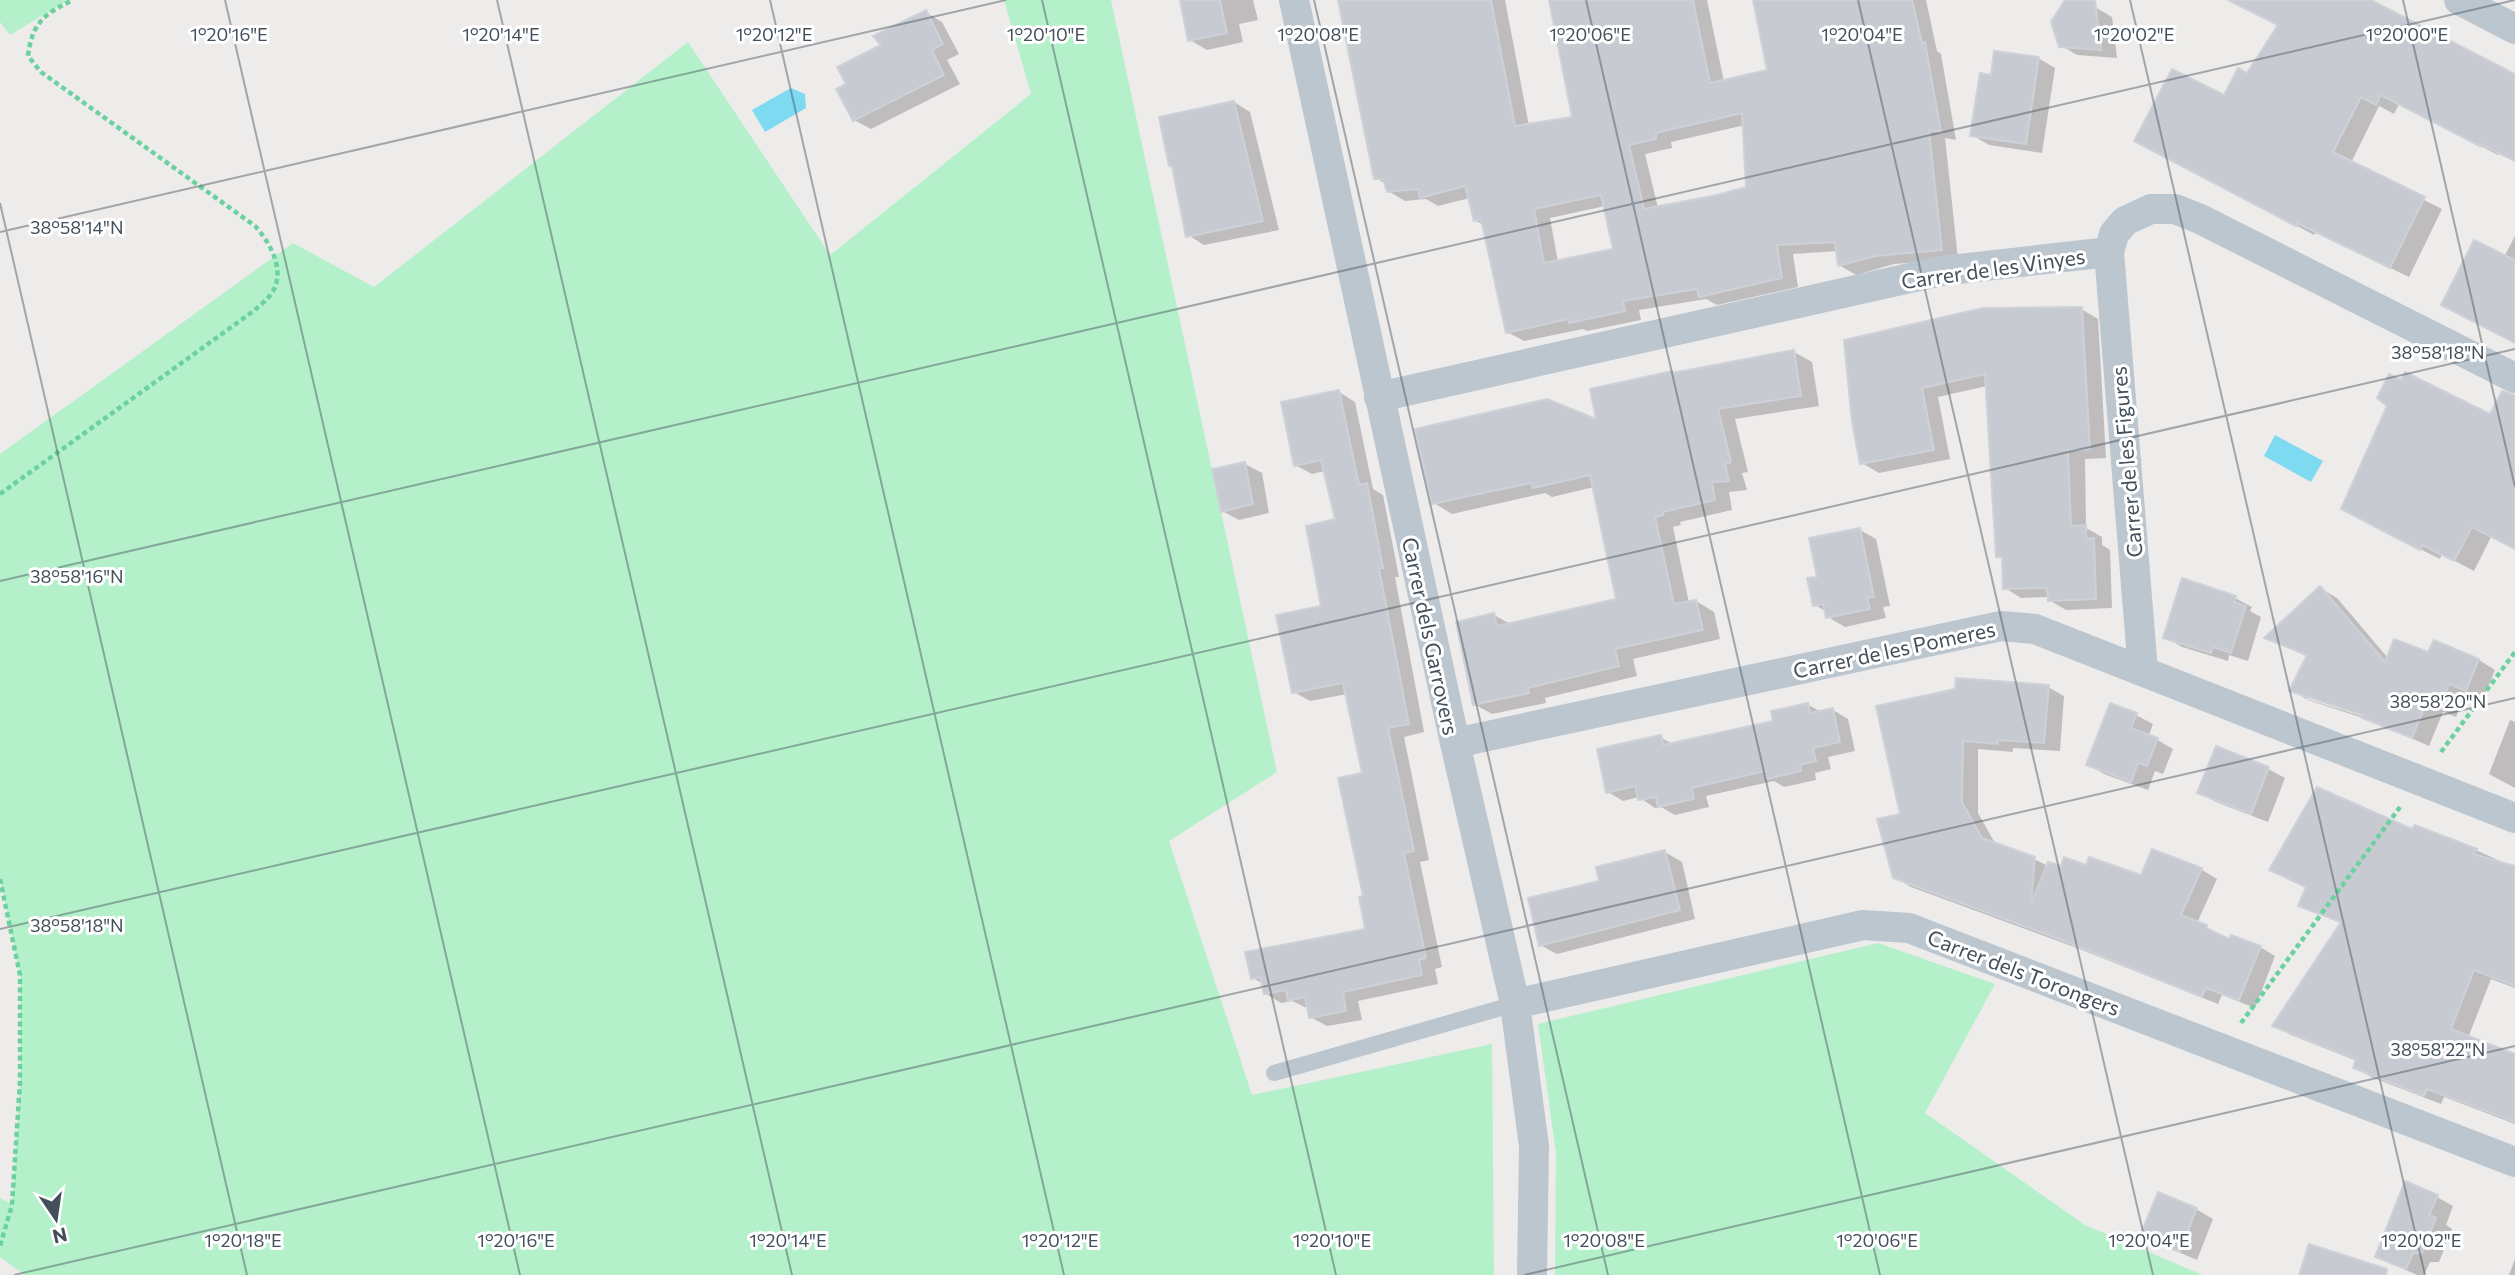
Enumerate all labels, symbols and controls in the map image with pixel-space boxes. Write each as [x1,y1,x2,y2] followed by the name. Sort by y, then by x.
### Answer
[190,23,268,45] text: 1°20'16"E
[462,23,540,45] text: 1°20'14"E
[736,23,812,45] text: 1°20'12"E
[1007,23,1085,45] text: 1°20'10"E
[1277,23,1359,45] text: 1°20'08"E
[1549,23,1631,45] text: 1°20'06"E
[1821,23,1903,45] text: 1°20'04"E
[2094,23,2174,45] text: 1°20'02"E
[2366,23,2448,45] text: 1°20'00"E
[30,216,124,238] text: 38°58'14"N
[1900,243,2086,293] street label: Carrer de les Vinyes
[2391,341,2485,363] text: 38°58'18"N
[2105,365,2147,559] street label: Carrer de les Figures
[1398,535,1464,737] street label: Carrer dels Garrovers
[30,565,124,587] text: 38°58'16"N
[1791,615,1997,683] street label: Carrer de les Pomeres
[2390,690,2486,712] text: 38°58'20"N
[30,914,124,936] text: 38°58'18"N
[1924,924,2124,1020] street label: Carrer dels Torongers
[2391,1038,2485,1060] text: 38°58'22"N
[21,1184,91,1254] north arrow
[50,1223,69,1249] text: N
[204,1229,282,1251] text: 1°20'18"E
[477,1229,555,1251] text: 1°20'16"E
[749,1229,827,1251] text: 1°20'14"E
[1022,1229,1098,1251] text: 1°20'12"E
[1293,1229,1371,1251] text: 1°20'10"E
[1563,1229,1645,1251] text: 1°20'08"E
[1836,1229,1918,1251] text: 1°20'06"E
[2108,1229,2190,1251] text: 1°20'04"E
[2381,1229,2461,1251] text: 1°20'02"E

